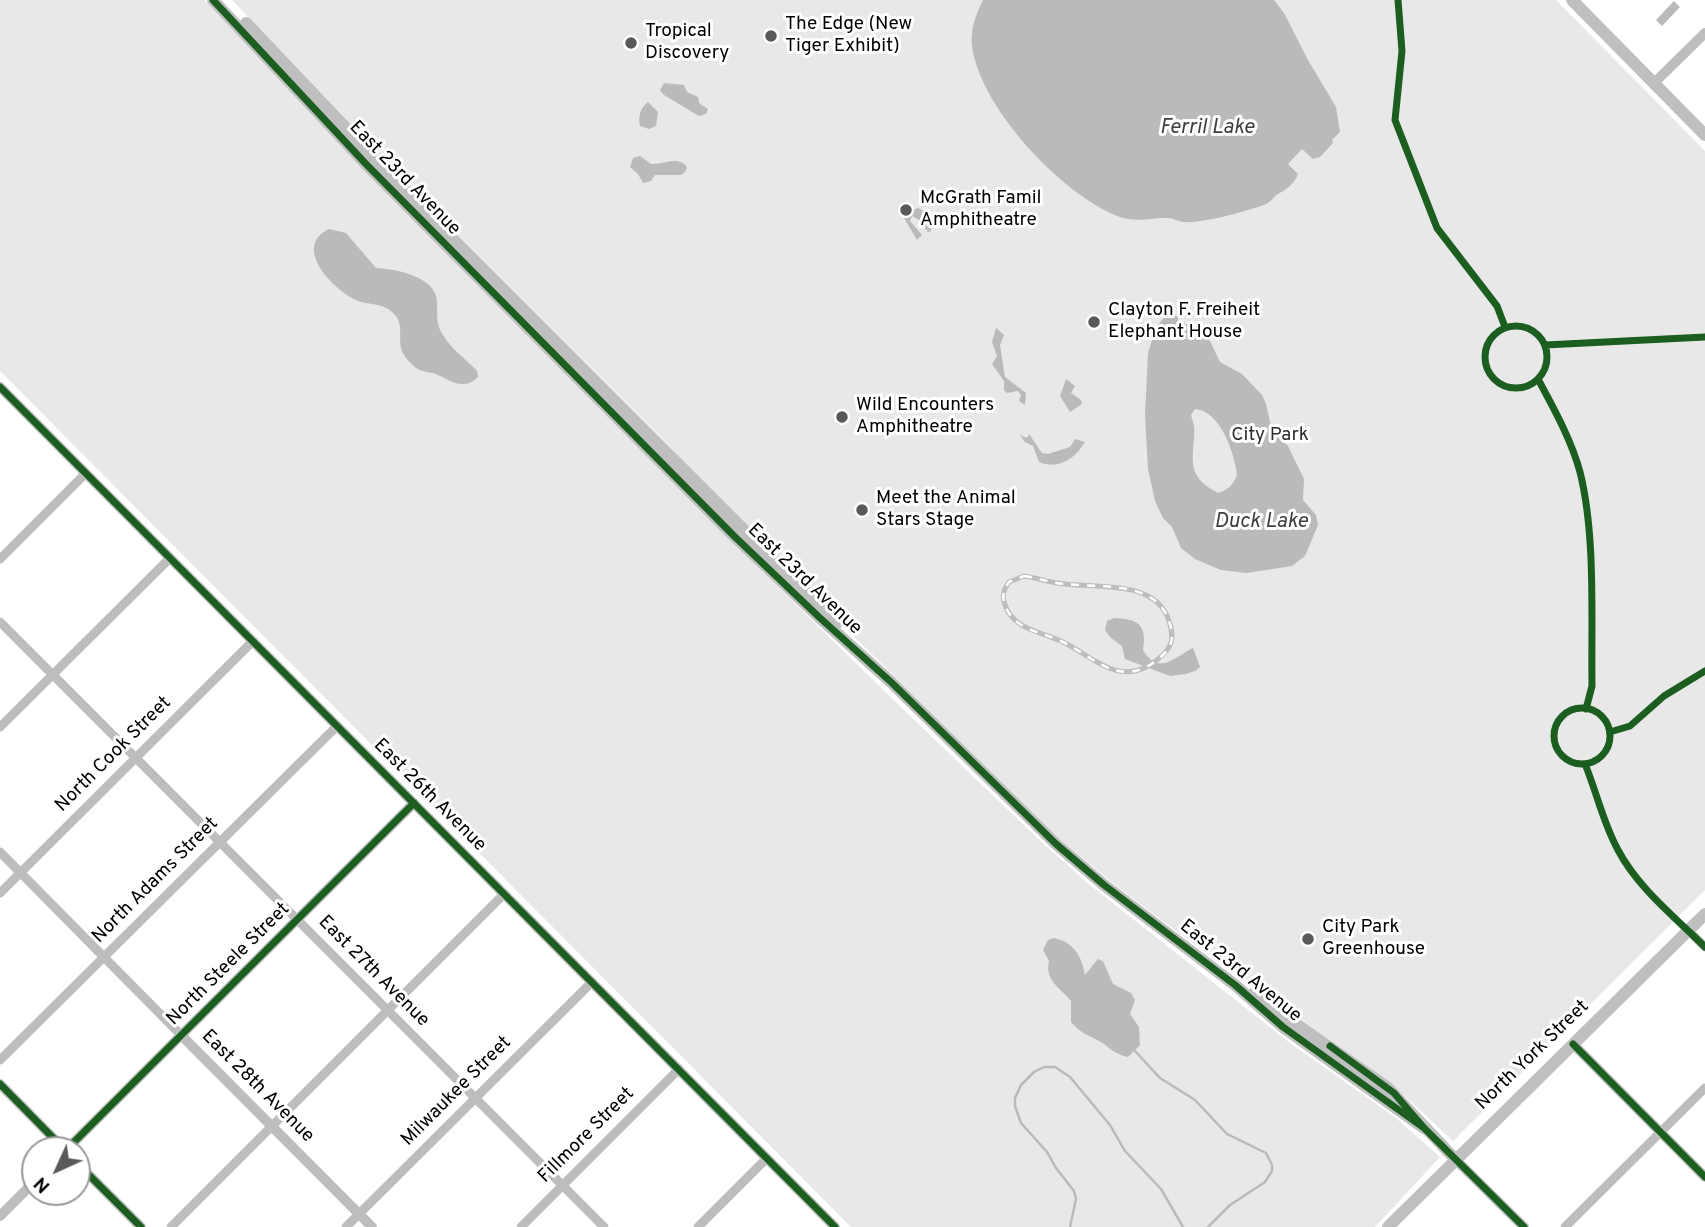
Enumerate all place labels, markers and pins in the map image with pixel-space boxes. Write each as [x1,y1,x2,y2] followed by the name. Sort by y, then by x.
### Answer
[785,14,912,58] place label: The Edge (New Tiger Exhibit)
[645,21,729,65] place label: Tropical Discovery
[763,28,779,44] marker: The Edge (New Tiger Exhibit)
[623,35,639,51] marker: Tropical Discovery
[920,188,1042,232] place label: McGrath Famil Amphitheatre
[898,202,914,218] marker: McGrath Famil Amphitheatre
[1108,300,1260,344] place label: Clayton F. Freiheit Elephant House
[1086,314,1102,330] marker: Clayton F. Freiheit Elephant House
[856,395,994,439] place label: Wild Encounters Amphitheatre
[834,409,850,425] marker: Wild Encounters Amphitheatre
[876,488,1016,532] place label: Meet the Animal Stars Stage
[854,502,870,518] marker: Meet the Animal Stars Stage
[1322,917,1425,961] place label: City Park Greenhouse
[1300,931,1316,947] marker: City Park Greenhouse

